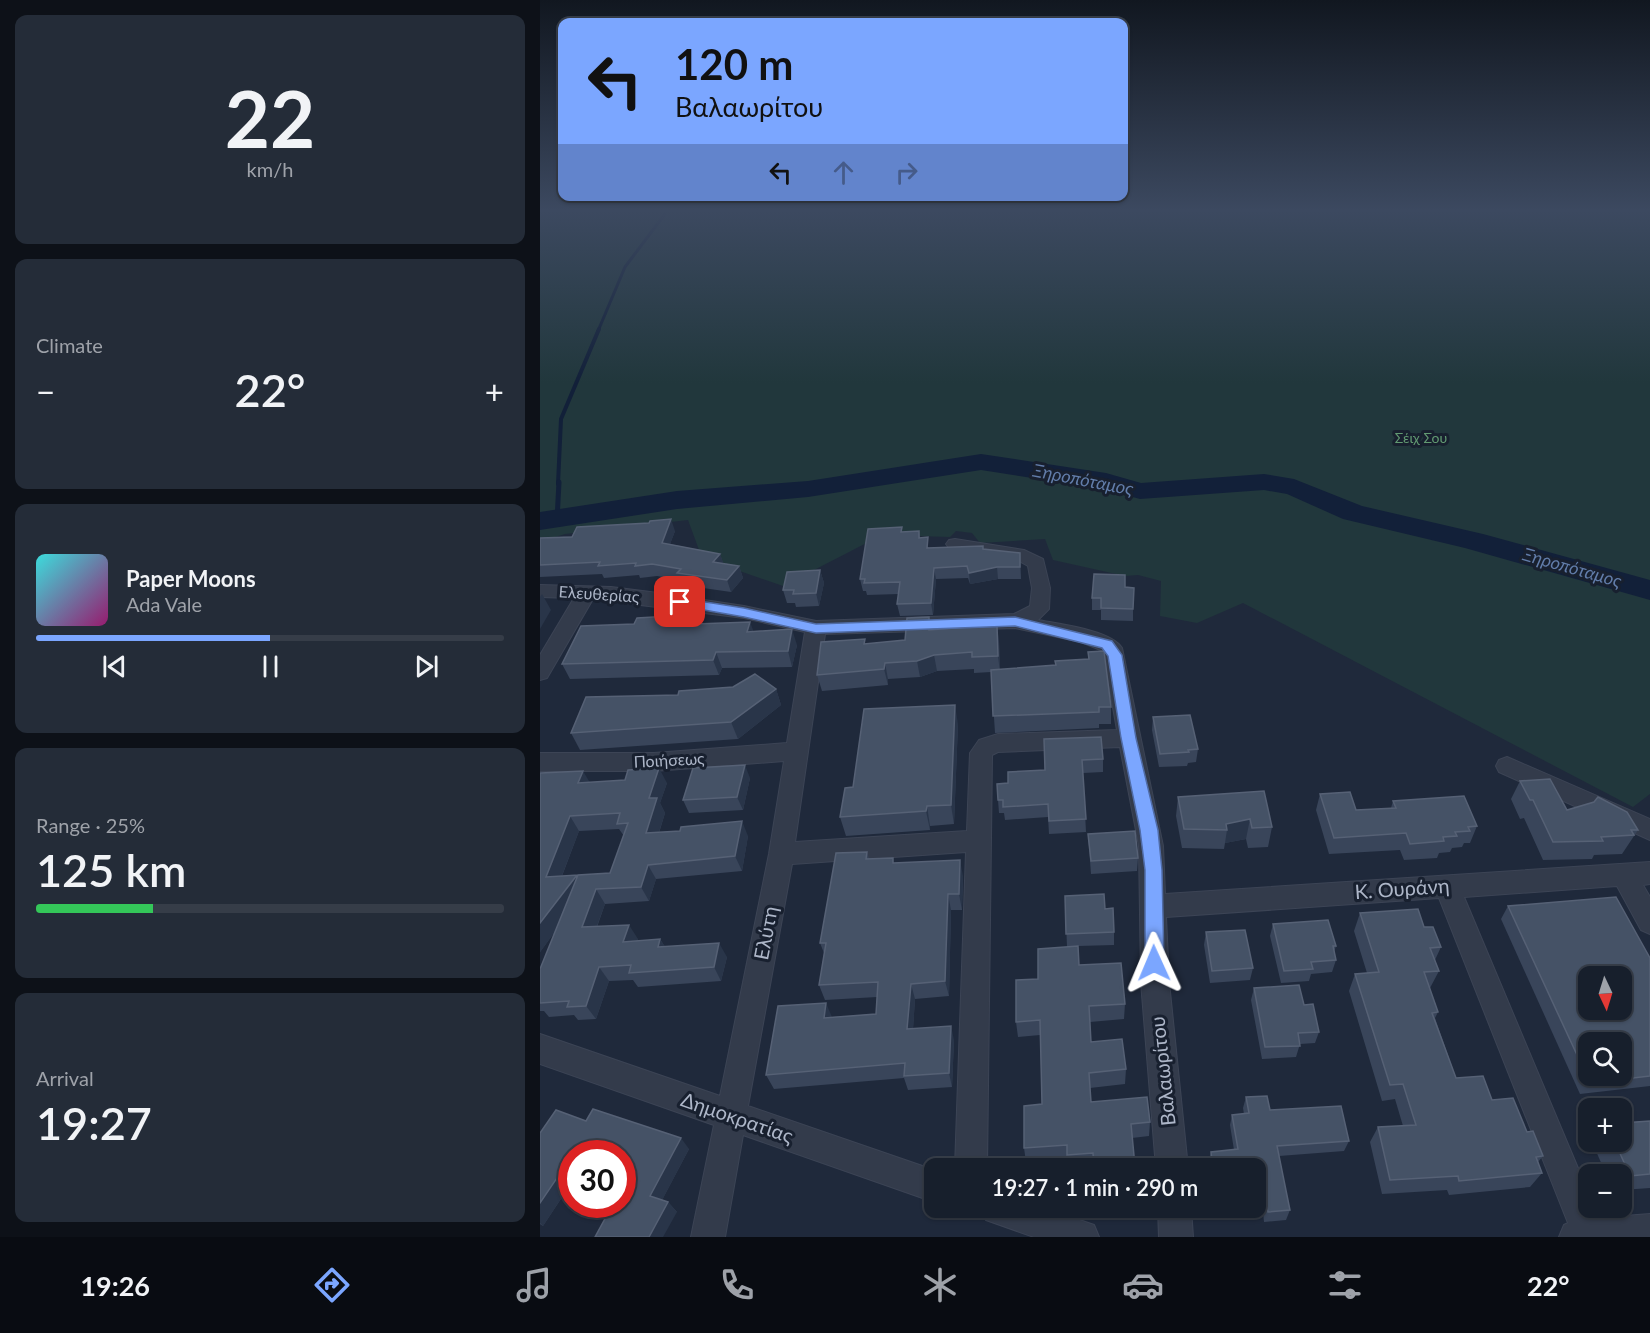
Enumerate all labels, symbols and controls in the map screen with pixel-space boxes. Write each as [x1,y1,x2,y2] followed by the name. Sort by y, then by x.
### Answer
[675,39,793,89] text: 120 m
[576,42,654,120] icon: left
[225,71,315,165] text: 22
[675,90,823,123] text: Βαλαωρίτου
[764,156,797,189] icon: left
[827,156,860,189] icon: ahead
[890,156,923,189] icon: right
[247,157,293,181] text: km/h
[36,333,103,357] text: Climate
[235,363,305,417] text: 22°
[36,371,55,411] text: −
[485,371,504,411] text: +
[1395,429,1447,446] park label: Σέιχ Σου
[1031,459,1136,500] water label: Ξηροπόταμος
[1520,542,1624,592] water label: Ξηροπόταμος
[126,565,256,592] text: Paper Moons
[654,576,705,627] pin
[558,581,641,606] street label: Ελευθερίας
[663,585,696,618] icon: arrive
[126,592,202,616] text: Ada Vale
[98,650,131,683] icon: previous
[254,650,287,683] icon: pause
[410,650,443,683] icon: next
[633,748,705,771] street label: Ποιήσεως
[36,813,145,837] text: Range · 25%
[36,843,186,897] text: 125 km
[1354,873,1450,903] street label: Κ. Ουράνη
[748,904,782,962] street label: Ελύτη
[1122,931,1186,995] position arrow
[1578,966,1632,1020] north arrow
[1578,966,1632,1218] map controls
[1144,1015,1180,1127] street label: Βαλαωρίτου
[1578,1032,1632,1086] button: search
[36,1066,94,1090] text: Arrival
[678,1087,797,1147] street label: Δημοκρατίας
[36,1096,152,1150] text: 19:27
[1578,1098,1632,1152] button: +
[558,1140,636,1218] speed limit sign: 30
[1578,1164,1632,1218] button: −
[992,1174,1198,1201] text: 19:27 · 1 min · 290 m
[311,1264,353,1306] icon: directions
[513,1264,555,1306] icon: music
[716,1264,758,1306] icon: phone
[919,1264,961,1306] icon: climate
[1122,1264,1164,1306] icon: car
[1324,1264,1366,1306] icon: filters
[80,1269,150,1302] text: 19:26
[1527,1269,1570,1302] text: 22°

